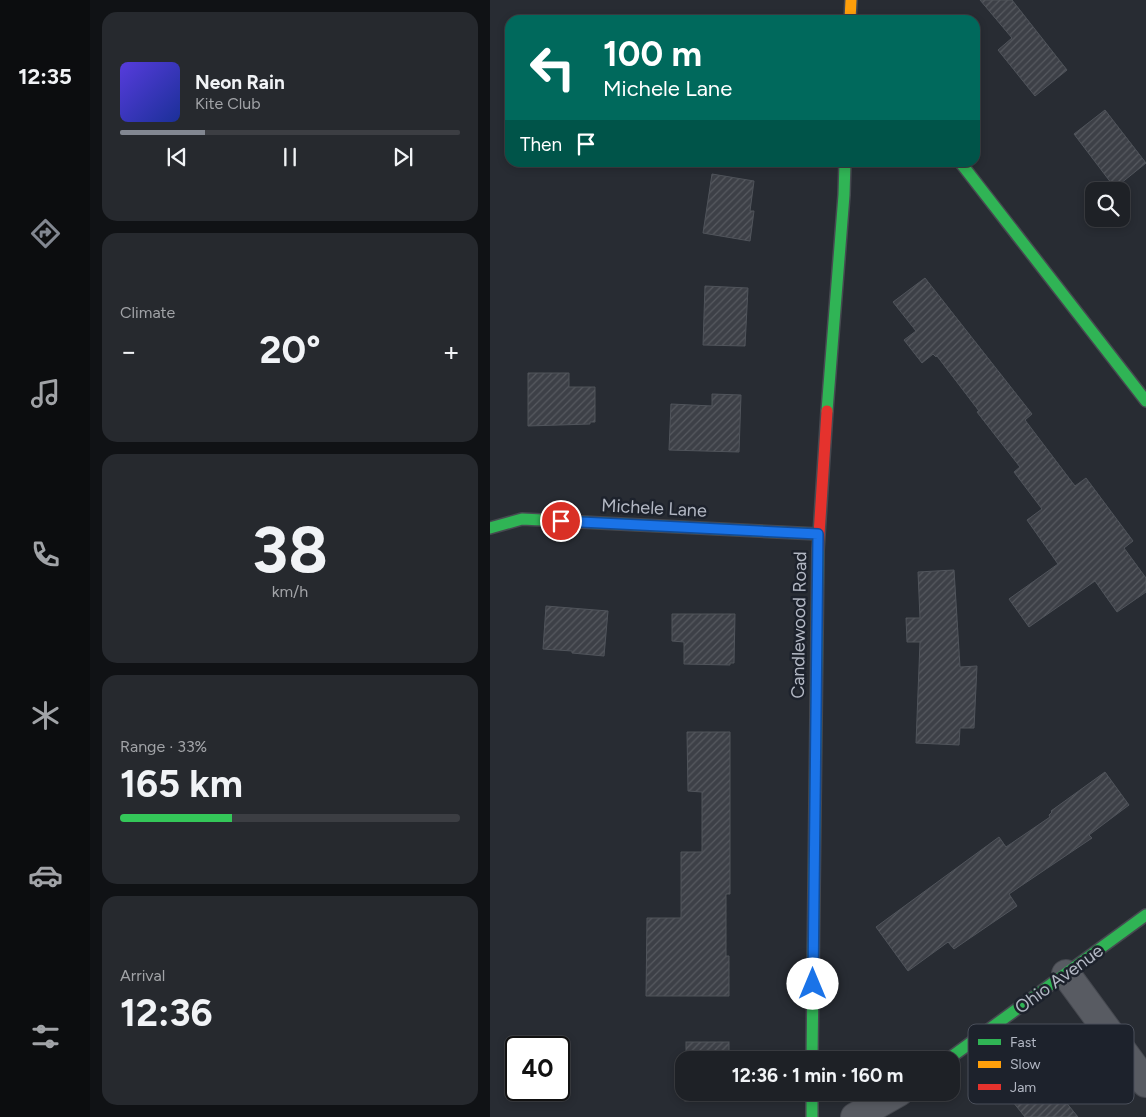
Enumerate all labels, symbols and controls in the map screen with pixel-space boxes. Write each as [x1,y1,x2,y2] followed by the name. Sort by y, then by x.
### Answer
[603,33,702,75] text: 100 m
[520,35,585,100] icon: left
[18,63,72,90] text: 12:35
[195,71,285,94] text: Neon Rain
[603,75,732,102] text: Michele Lane
[195,94,261,113] text: Kite Club
[572,130,600,158] icon: arrive
[520,133,562,156] text: Then
[163,143,191,171] icon: previous
[276,143,304,171] icon: pause
[389,143,417,171] icon: next
[1085,182,1130,227] map controls
[1085,182,1130,227] button: search
[28,216,63,251] icon: directions
[120,303,175,322] text: Climate
[260,327,321,373] text: 20°
[120,334,137,368] text: −
[443,334,460,368] text: +
[28,376,63,411] icon: music
[601,494,707,522] street label: Michele Lane
[540,500,582,542] pin
[547,507,575,535] icon: arrive
[252,510,328,588] text: 38
[28,537,63,572] icon: phone
[787,551,811,699] street label: Candlewood Road
[272,582,308,601] text: km/h
[28,698,63,733] icon: climate
[120,737,207,756] text: Range · 33%
[120,761,243,807] text: 165 km
[28,858,63,893] icon: car
[1010,939,1108,1018] street label: Ohio Avenue
[786,957,838,1009] position arrow
[120,966,165,985] text: Arrival
[120,990,213,1036] text: 12:36
[28,1019,63,1054] icon: filters
[968,1024,1134,1104] legend
[1010,1034,1036,1051] text: Fast
[505,1036,570,1101] speed limit sign: 40
[1010,1056,1041,1073] text: Slow
[732,1064,903,1087] text: 12:36 · 1 min · 160 m
[1010,1079,1036,1096] text: Jam

